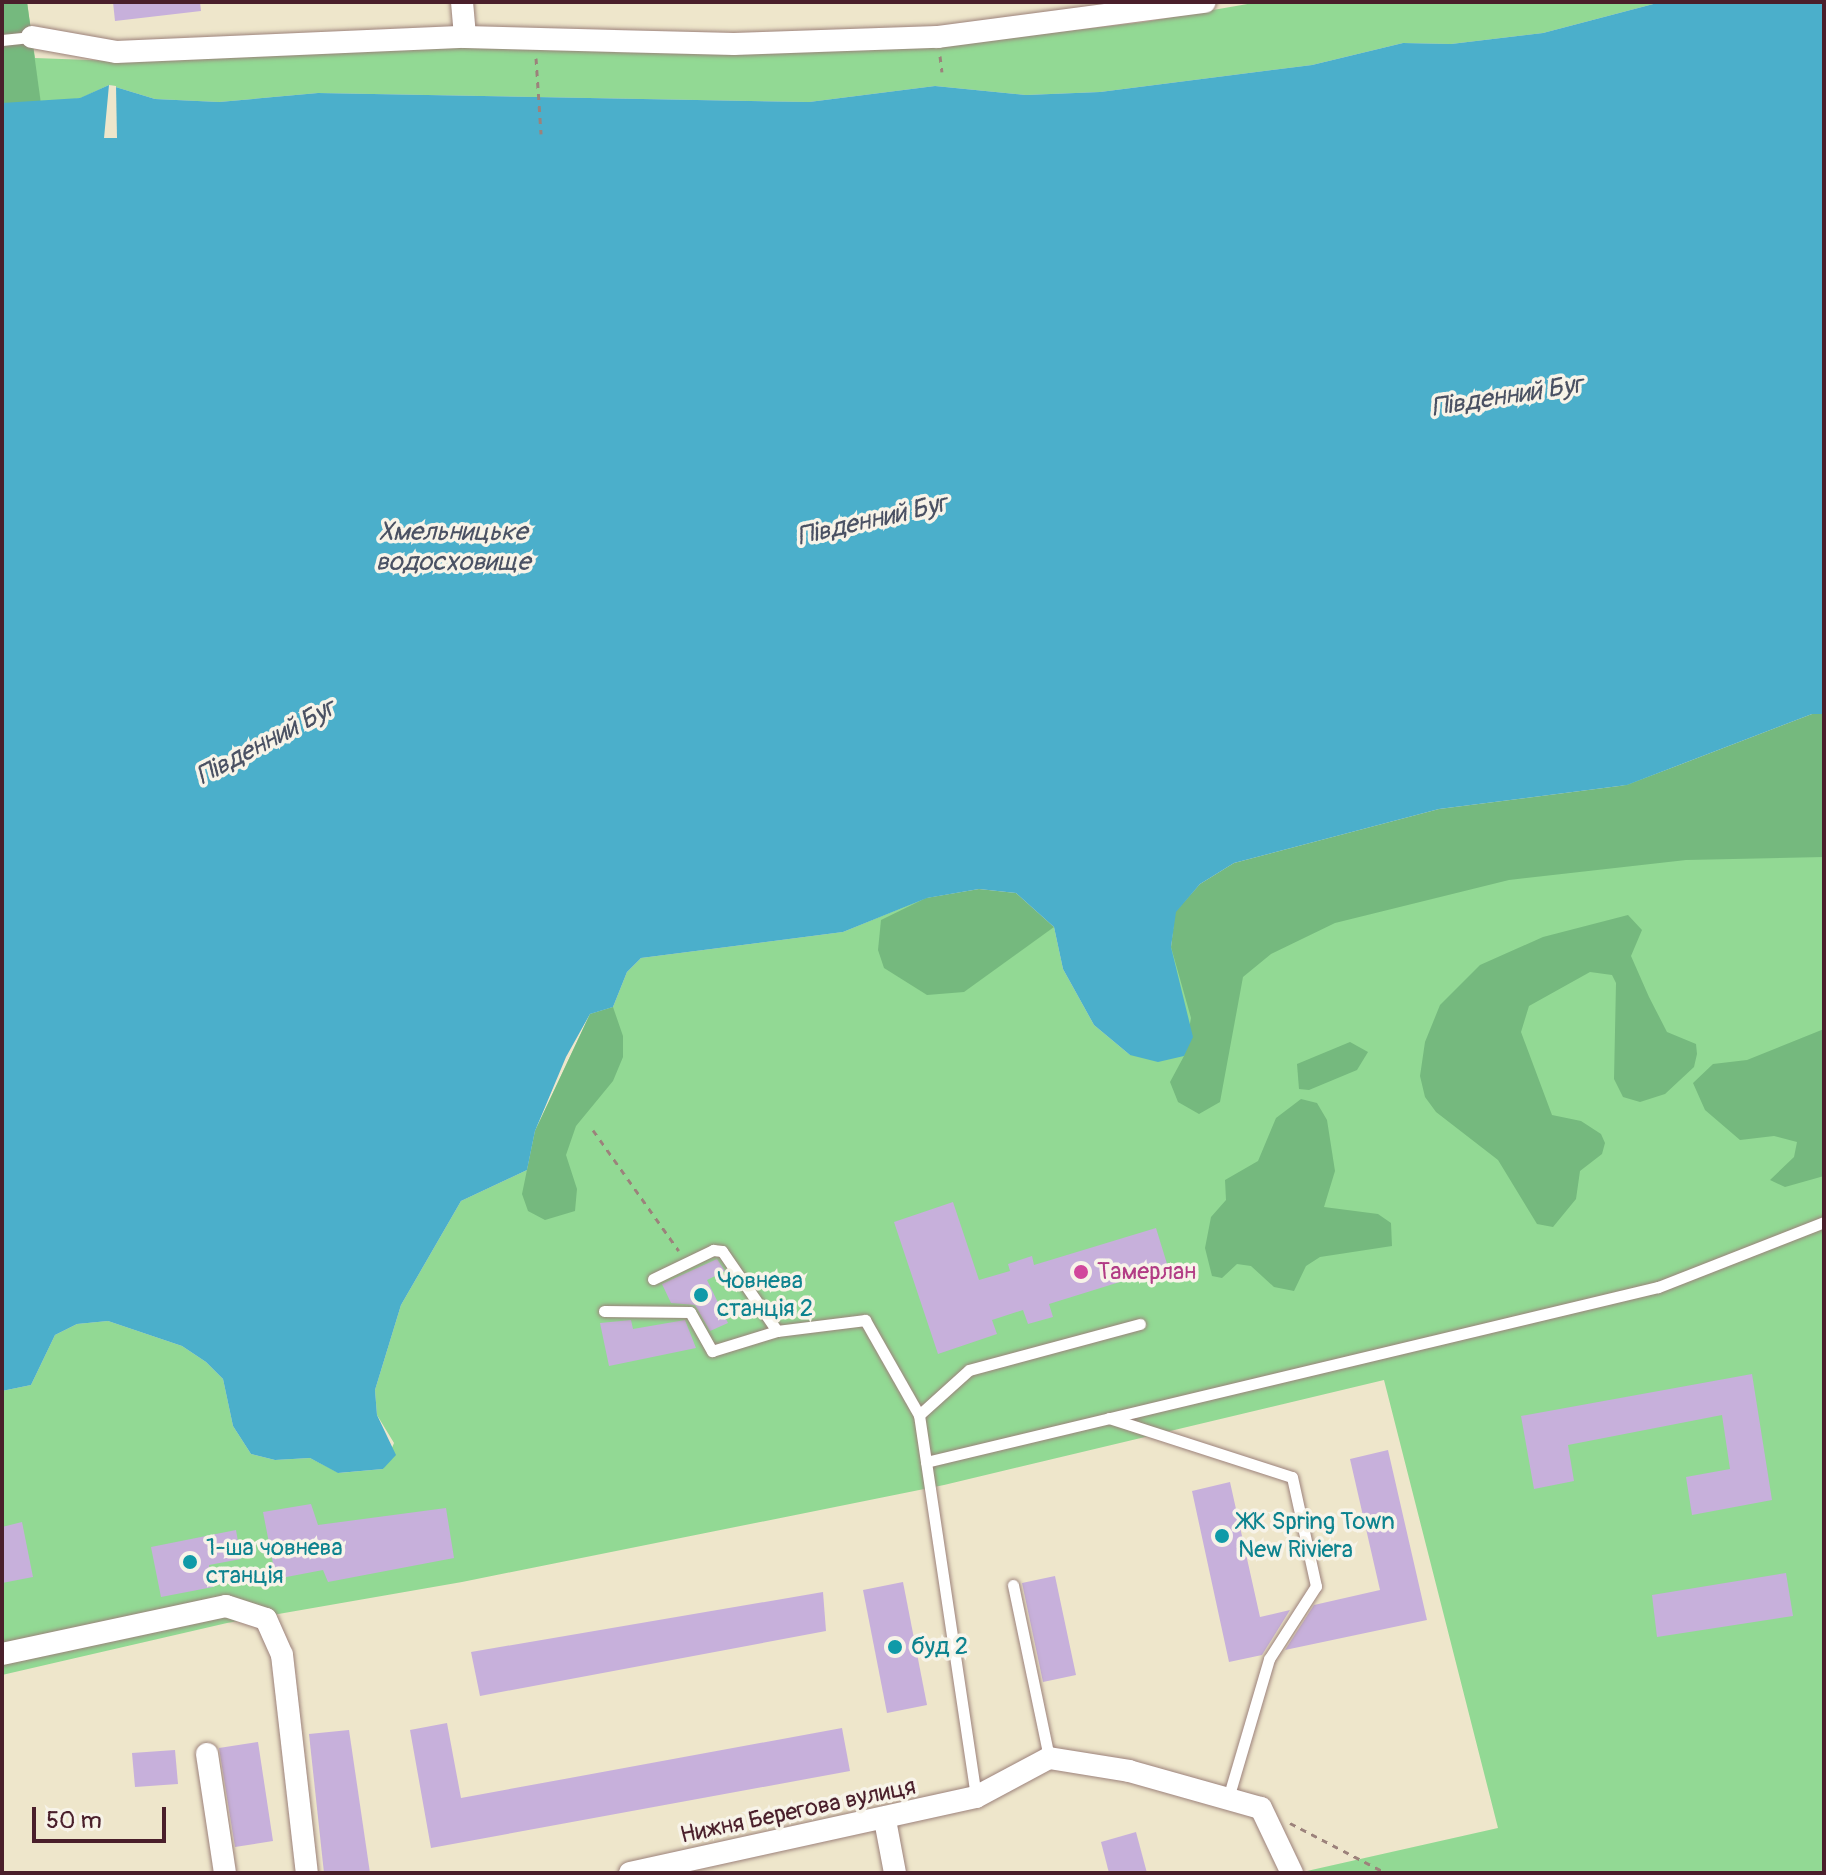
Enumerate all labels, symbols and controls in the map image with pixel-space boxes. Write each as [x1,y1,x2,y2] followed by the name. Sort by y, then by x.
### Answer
[1429,370,1585,424] water label: Південний Буг
[794,489,950,553] water label: Південний Буг
[376,517,530,578] water label: Хмельницьке водосховище
[191,693,341,793] water label: Південний Буг
[1097,1258,1196,1286] place label: Тамерлан
[1072,1263,1090,1281] marker: Тамерлан
[717,1267,813,1323] place label: Човнева станція 2
[692,1286,710,1304] marker: Човнева станція 2
[1238,1508,1395,1564] place label: ЖК Spring Town New Riviera
[1213,1527,1231,1545] marker: ЖК Spring Town New Riviera
[206,1534,343,1590] place label: 1-ша човнева станція
[181,1553,199,1571] marker: 1-ша човнева станція
[911,1633,968,1661] place label: буд 2
[886,1638,904,1656] marker: буд 2
[678,1772,918,1850] street label: Нижня Берегова вулиця
[36,1791,170,1841] scale bar
[46,1806,102,1835] text: 50 m

